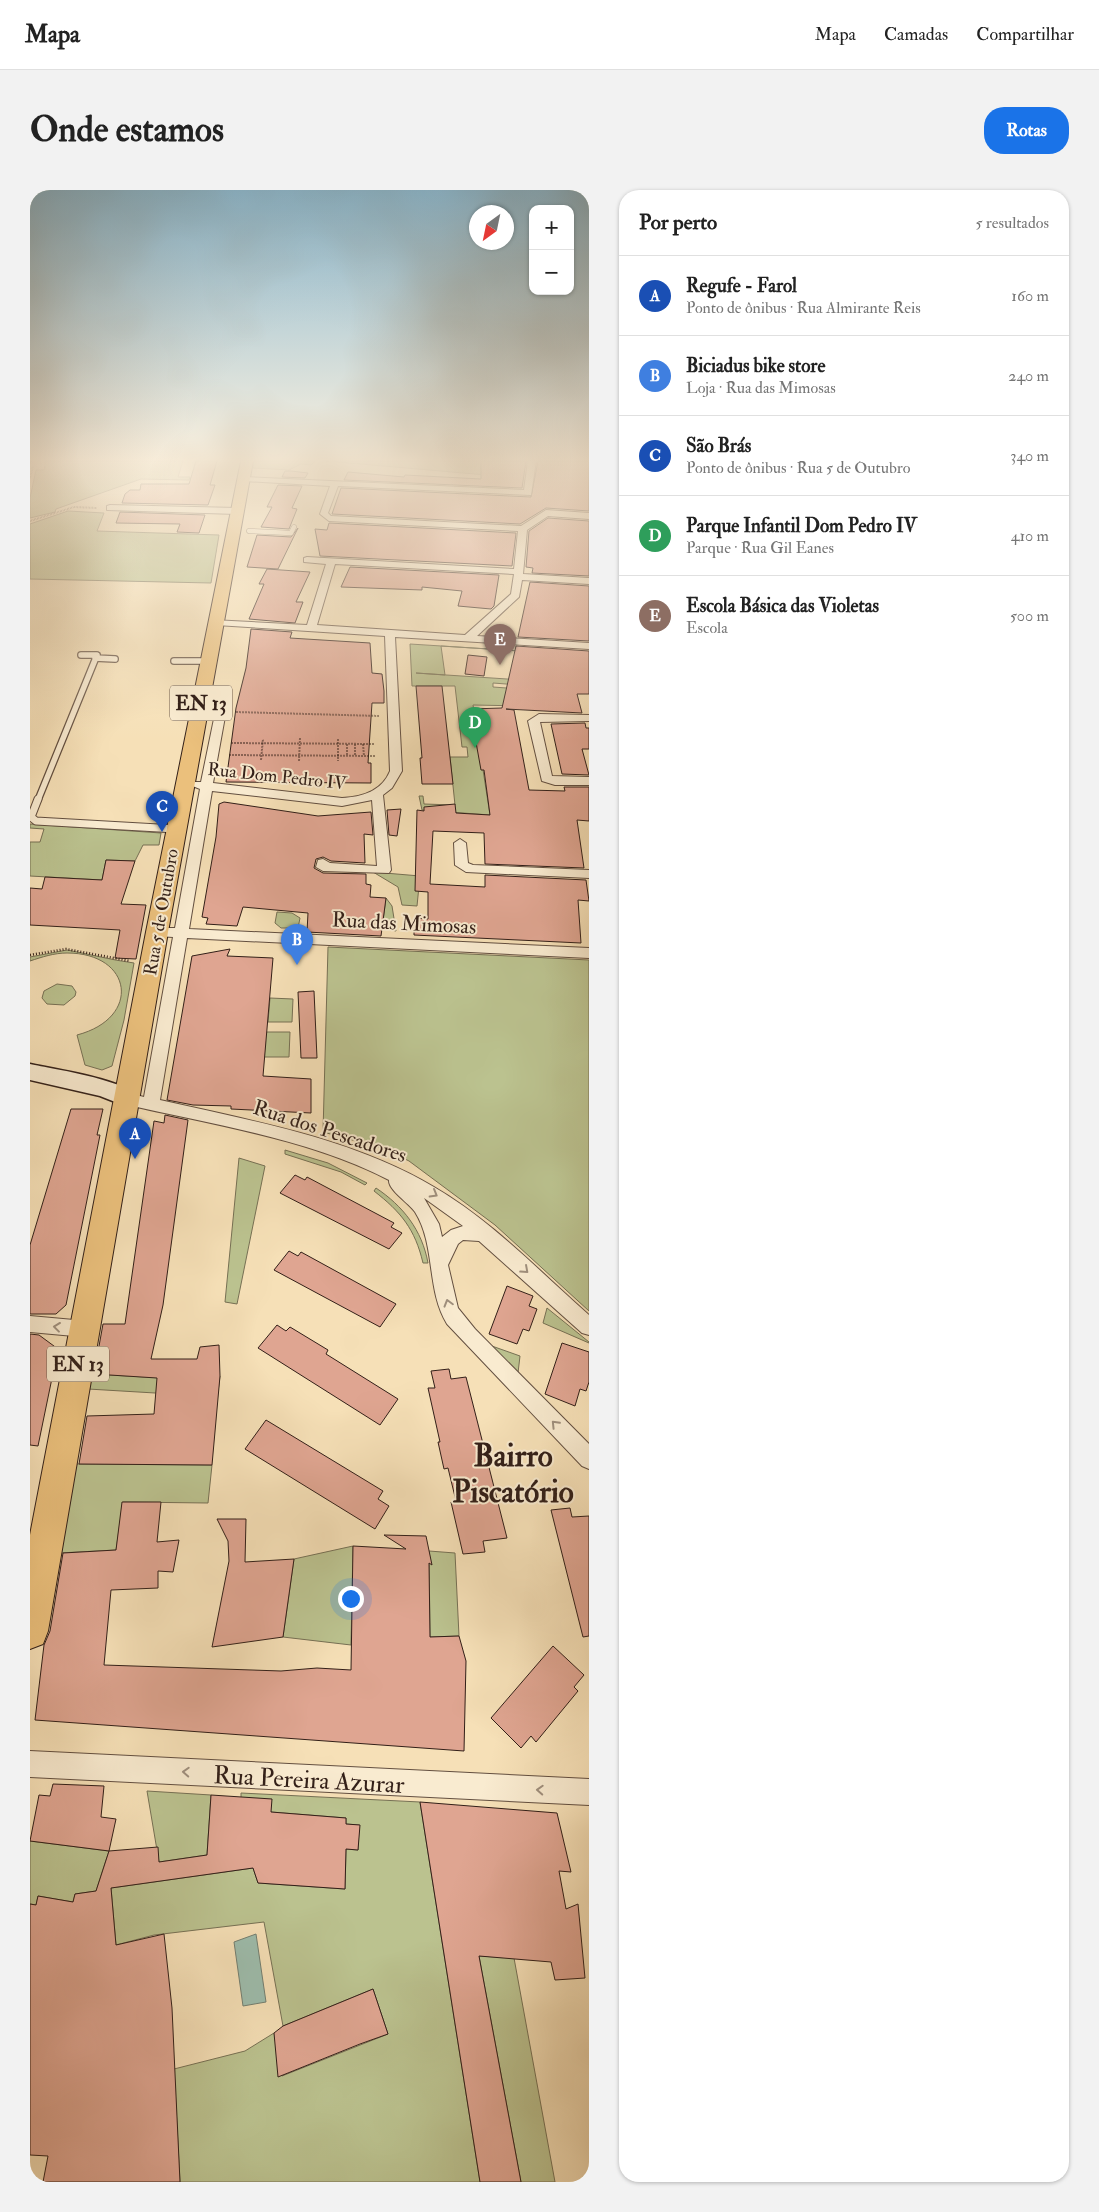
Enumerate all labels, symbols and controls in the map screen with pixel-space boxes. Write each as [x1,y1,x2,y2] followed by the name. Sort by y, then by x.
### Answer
[25,19,80,50] text: Mapa
[815,23,856,46] text: Mapa
[884,23,948,46] text: Camadas
[976,23,1074,46] text: Compartilhar
[984,107,1069,154] button: Rotas
[30,108,224,152] text: Onde estamos
[469,205,514,250] north arrow
[529,205,574,295] map controls
[529,205,574,250] button: +
[639,209,717,236] text: Por perto
[975,213,1049,233] text: 5 resultados
[529,250,574,295] button: −
[686,274,797,298] text: Regufe - Farol
[650,286,660,306] text: A
[1011,286,1049,306] text: 160 m
[686,298,921,318] text: Ponto de ônibus · Rua Almirante Reis
[686,354,825,378] text: Biciadus bike store
[650,366,660,386] text: B
[1008,366,1049,386] text: 240 m
[686,378,836,398] text: Loja · Rua das Mimosas
[686,434,751,458] text: São Brás
[649,446,661,466] text: C
[1010,446,1049,466] text: 340 m
[686,458,910,478] text: Ponto de ônibus · Rua 5 de Outubro
[686,514,917,538] text: Parque Infantil Dom Pedro IV
[648,526,662,546] text: D
[1011,526,1049,546] text: 410 m
[686,538,834,558] text: Parque · Rua Gil Eanes
[686,594,879,618] text: Escola Básica das Violetas
[649,606,661,626] text: E
[1010,606,1049,626] text: 500 m
[686,618,728,638] text: Escola
[484,624,516,665] pin: E
[170,686,232,720] road number: EN 13
[459,707,491,748] pin: D
[206,758,349,795] street label: Rua Dom Pedro IV
[146,791,178,832] pin: C
[139,847,184,977] street label: Rua 5 de Outubro
[331,906,477,941] street label: Rua das Mimosas
[281,924,313,965] pin: B
[250,1094,410,1169] street label: Rua dos Pescadores
[119,1118,151,1159] pin: A
[429,1187,438,1197] one-way arrow
[520,1264,529,1273] one-way arrow
[444,1299,454,1308] one-way arrow
[53,1322,61,1333] one-way arrow
[47,1346,109,1382] road number: EN 13
[552,1421,561,1430] one-way arrow
[452,1437,574,1512] district label: Bairro Piscatório
[338,1586,364,1612] your location
[212,1760,406,1801] street label: Rua Pereira Azurar
[181,1767,189,1778] one-way arrow
[536,1785,544,1796] one-way arrow

